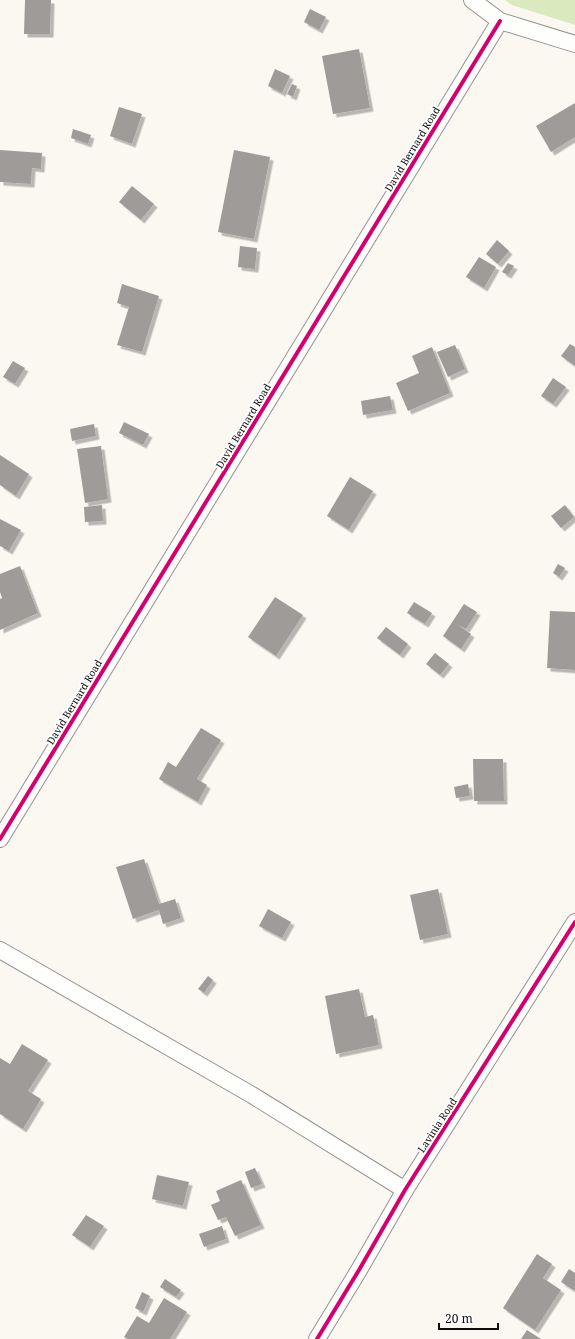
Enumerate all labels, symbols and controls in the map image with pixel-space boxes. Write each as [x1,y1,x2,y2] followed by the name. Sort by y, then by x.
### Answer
[381,104,443,194] street label: David Bernard Road
[212,381,274,471] street label: David Bernard Road
[43,657,105,747] street label: David Bernard Road
[414,1095,460,1155] street label: Lavinia Road
[439,1305,498,1331] scale bar
[445,1310,473,1327] text: 20 m

